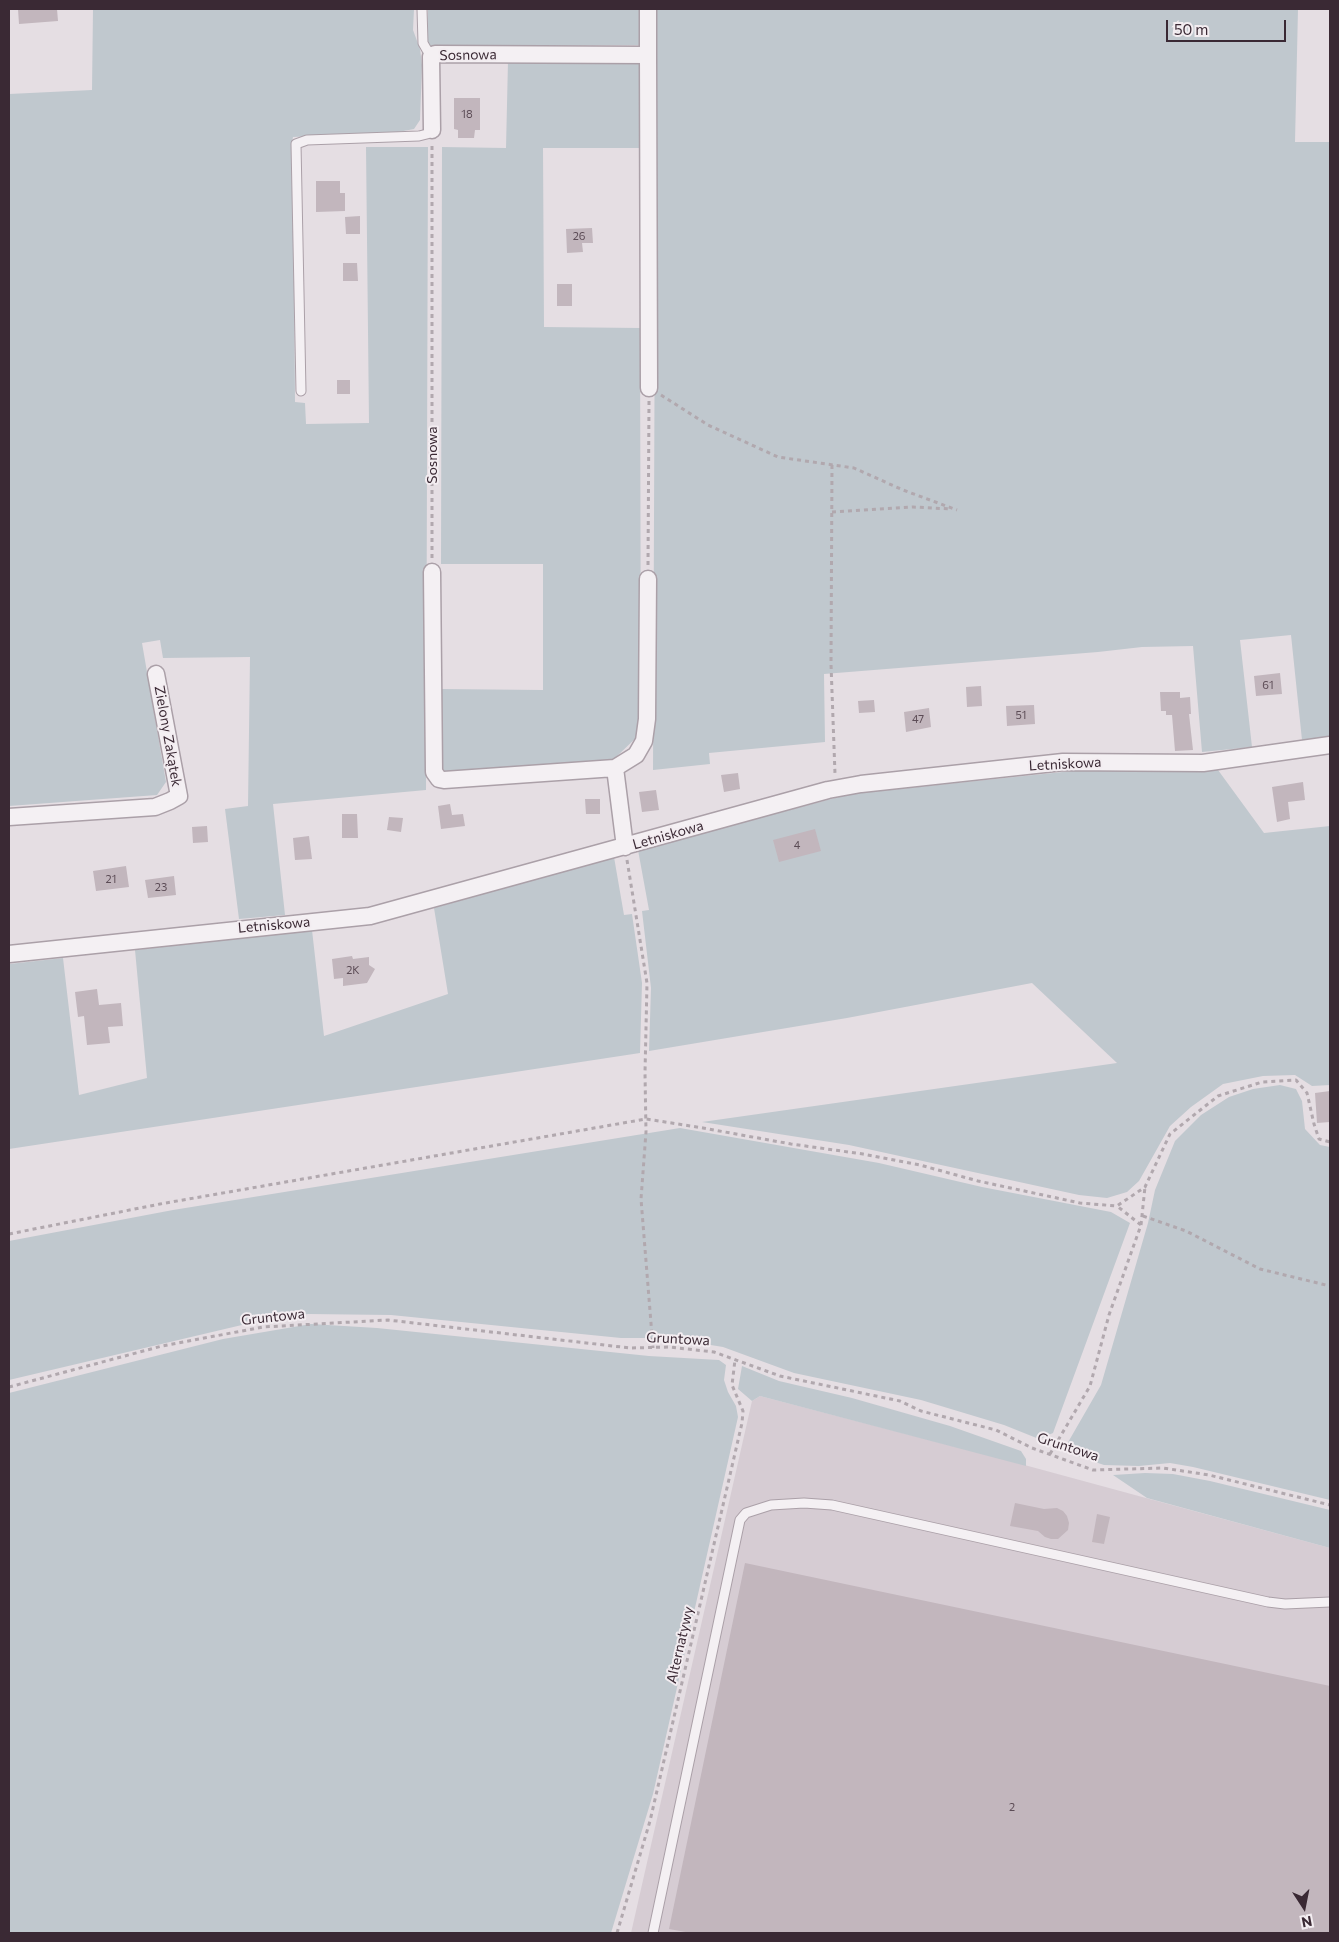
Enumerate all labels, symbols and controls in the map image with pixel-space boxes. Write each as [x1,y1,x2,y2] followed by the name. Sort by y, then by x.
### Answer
[1169,10,1289,42] scale bar
[1174,20,1208,38] text: 50 m
[439,46,497,64] street label: Sosnowa
[461,107,473,121] house number: 18
[573,229,585,243] house number: 26
[424,426,440,484] street label: Sosnowa
[1262,678,1274,692] house number: 61
[151,684,185,788] street label: Zielony Zakątek
[1015,708,1027,722] house number: 51
[912,712,924,726] house number: 47
[1028,754,1102,774] street label: Letniskowa
[631,817,705,853] street label: Letniskowa
[794,838,800,852] house number: 4
[106,872,116,886] house number: 21
[155,880,167,894] house number: 23
[237,913,311,937] street label: Letniskowa
[346,963,360,977] house number: 2K
[240,1305,306,1329] street label: Gruntowa
[646,1329,710,1349] street label: Gruntowa
[1035,1429,1101,1465] street label: Gruntowa
[663,1605,697,1685] street label: Alternatywy
[1009,1800,1015,1814] house number: 2
[1279,1882,1329,1932] north arrow
[1300,1913,1314,1932] text: N

